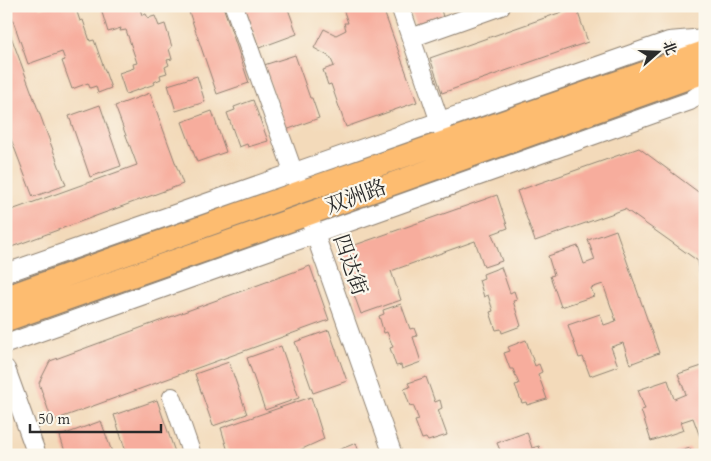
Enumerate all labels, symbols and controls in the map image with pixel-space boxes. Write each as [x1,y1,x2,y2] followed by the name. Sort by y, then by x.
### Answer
[634,28,684,78] north arrow
[658,38,681,58] text: 北
[321,173,391,221] street label: 双洲路
[326,230,374,300] street label: 四达街
[30,401,161,433] scale bar
[38,409,70,429] text: 50 m

